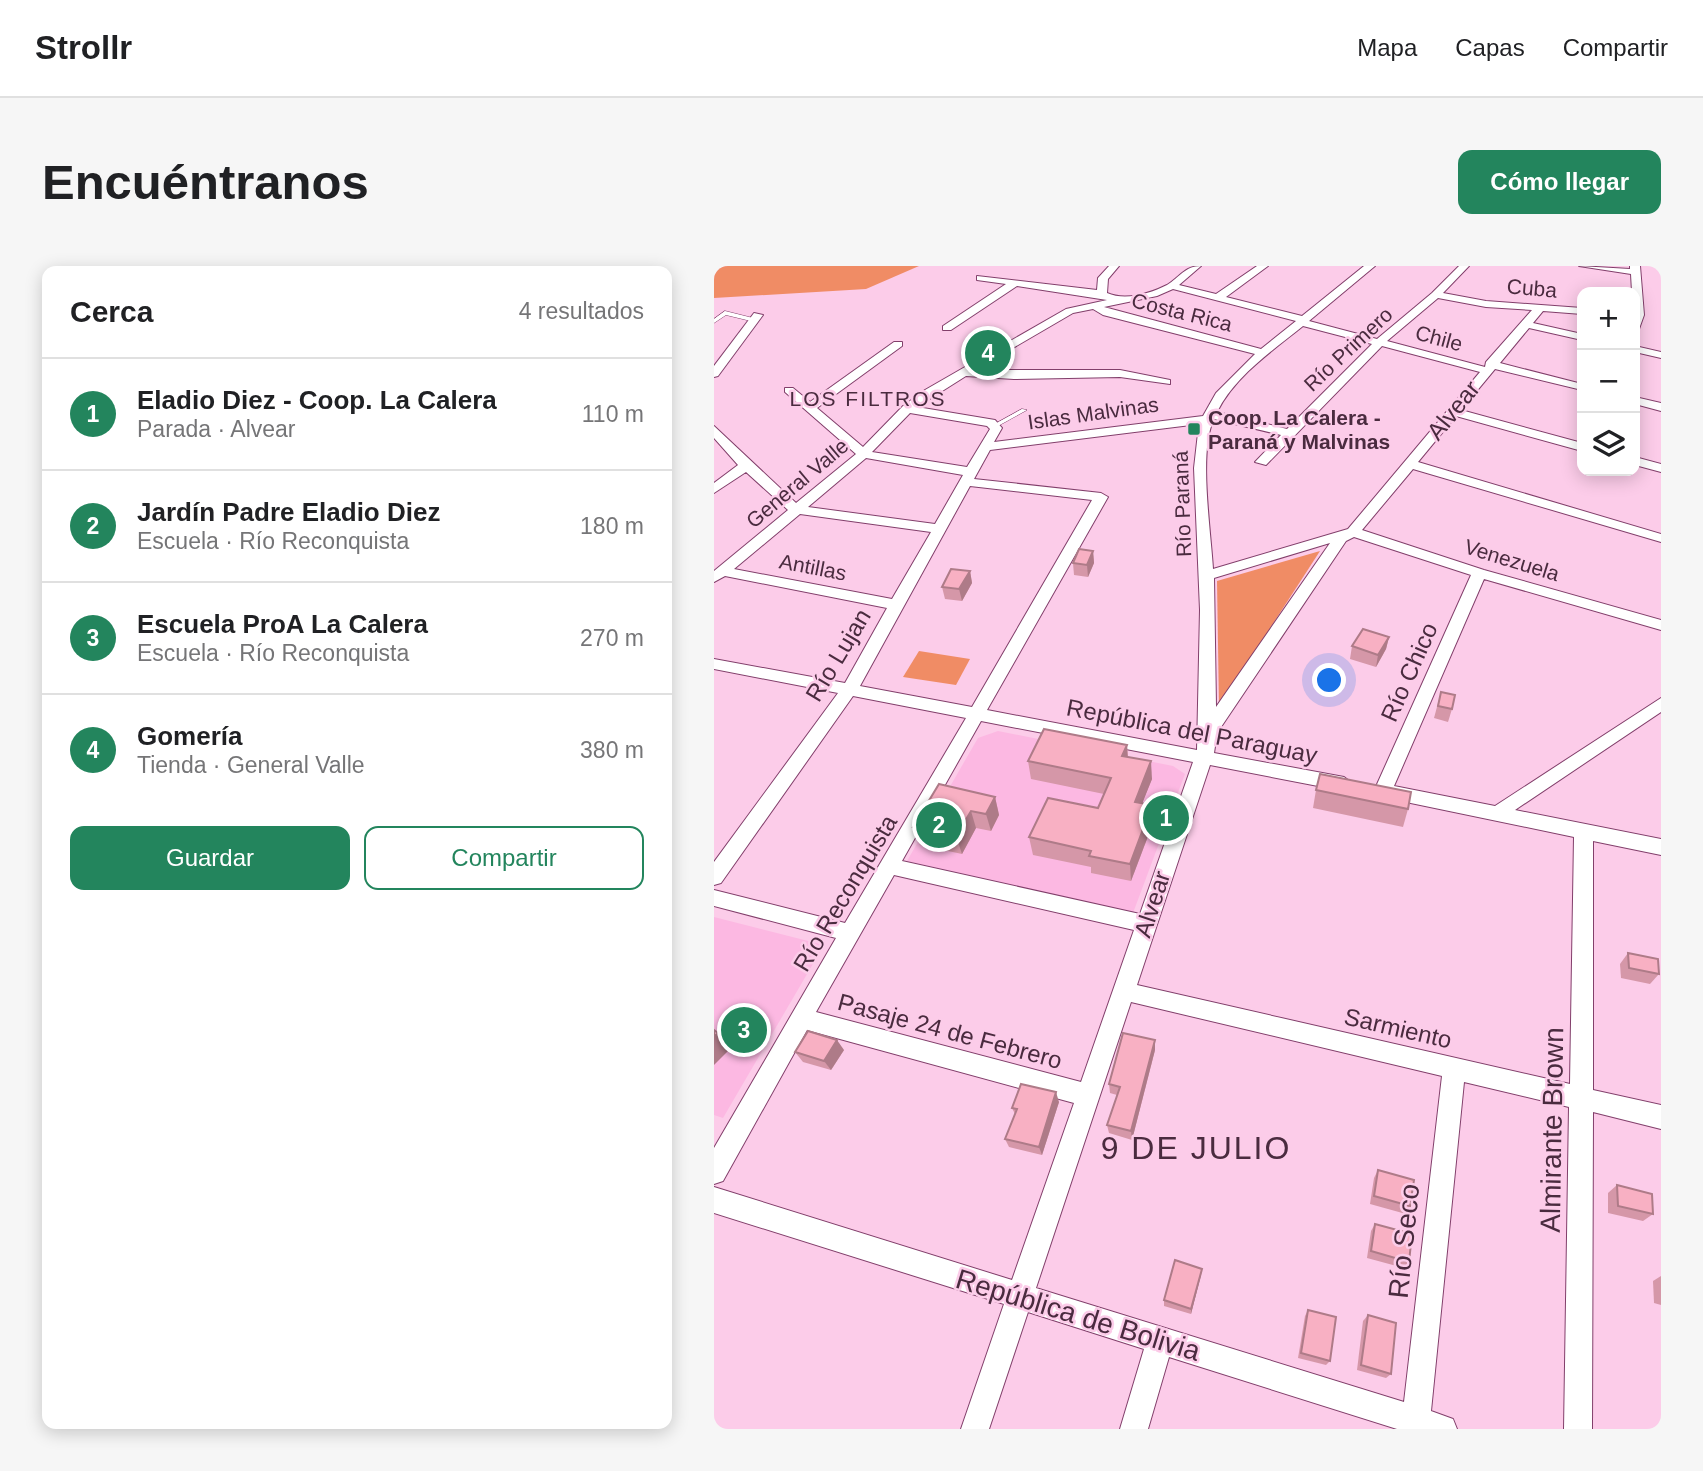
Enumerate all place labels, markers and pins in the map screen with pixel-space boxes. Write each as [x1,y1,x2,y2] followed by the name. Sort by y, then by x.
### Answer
[965,327,1011,379] pin: 4
[1208,406,1390,453] place label: Coop. La Calera - Paraná y Malvinas
[1186,421,1202,437] marker: Coop. La Calera - Paraná y Malvinas
[1143,792,1189,844] pin: 1
[916,799,962,851] pin: 2
[721,1004,767,1056] pin: 3

